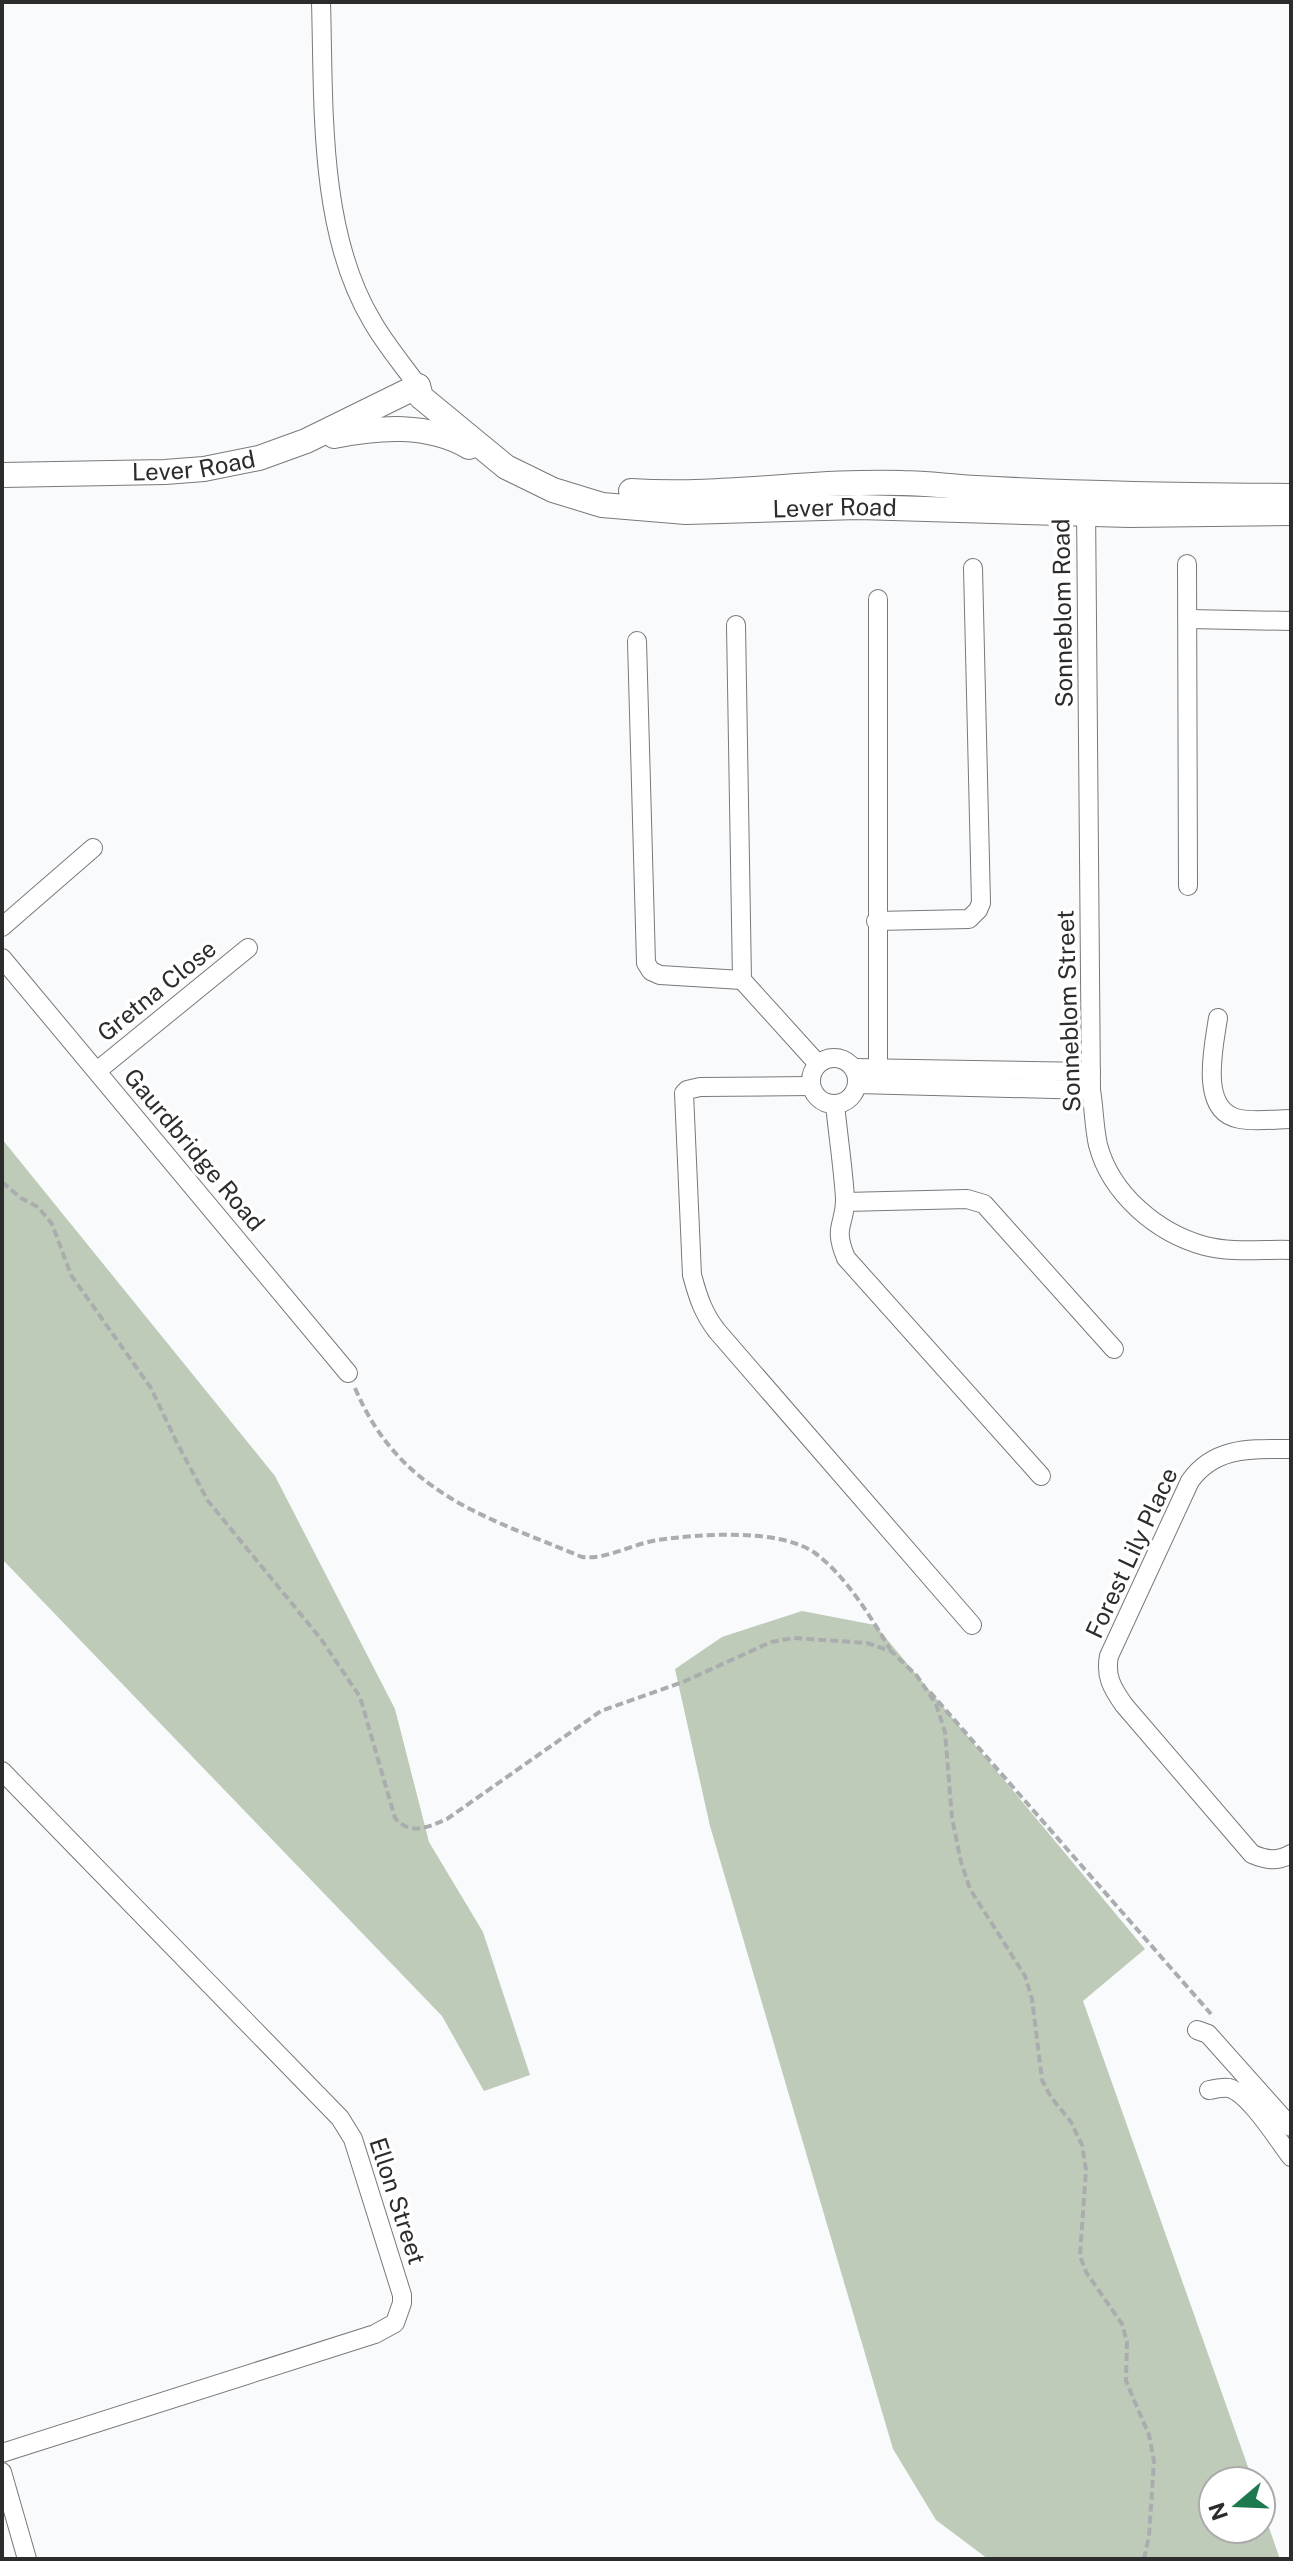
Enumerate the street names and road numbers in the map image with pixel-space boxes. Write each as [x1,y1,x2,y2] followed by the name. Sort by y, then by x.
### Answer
[132,444,258,486] street label: Lever Road
[772,492,897,522] street label: Lever Road
[1046,518,1078,708] street label: Sonneblom Road
[1050,910,1086,1113] street label: Sonneblom Street
[91,934,221,1047] street label: Gretna Close
[119,1063,271,1236] street label: Gaurdbridge Road
[1079,1463,1183,1642] street label: Forest Lily Place
[364,2134,432,2268] street label: Ellon Street

